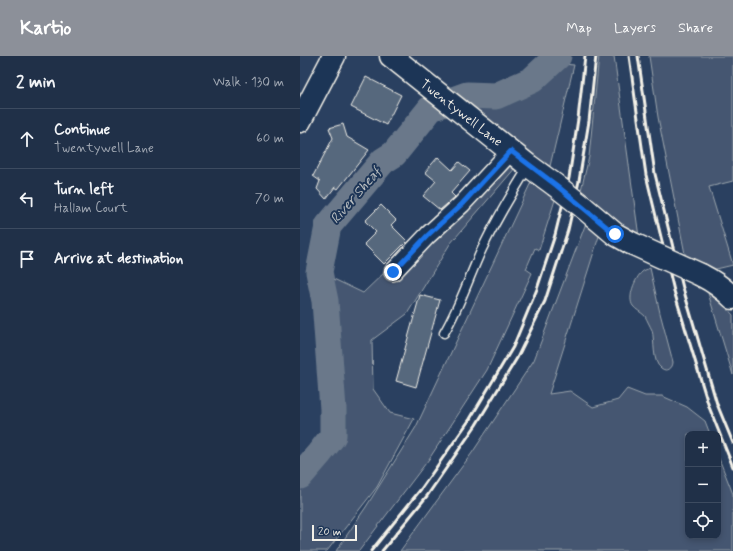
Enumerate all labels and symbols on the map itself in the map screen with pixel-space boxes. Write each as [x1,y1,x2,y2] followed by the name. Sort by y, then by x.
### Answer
[416,76,506,151] street label: Twentywell Lane
[326,163,386,228] water label: River Sheaf
[606,225,624,243] route start
[384,263,402,281] route end
[312,523,357,542] scale bar

